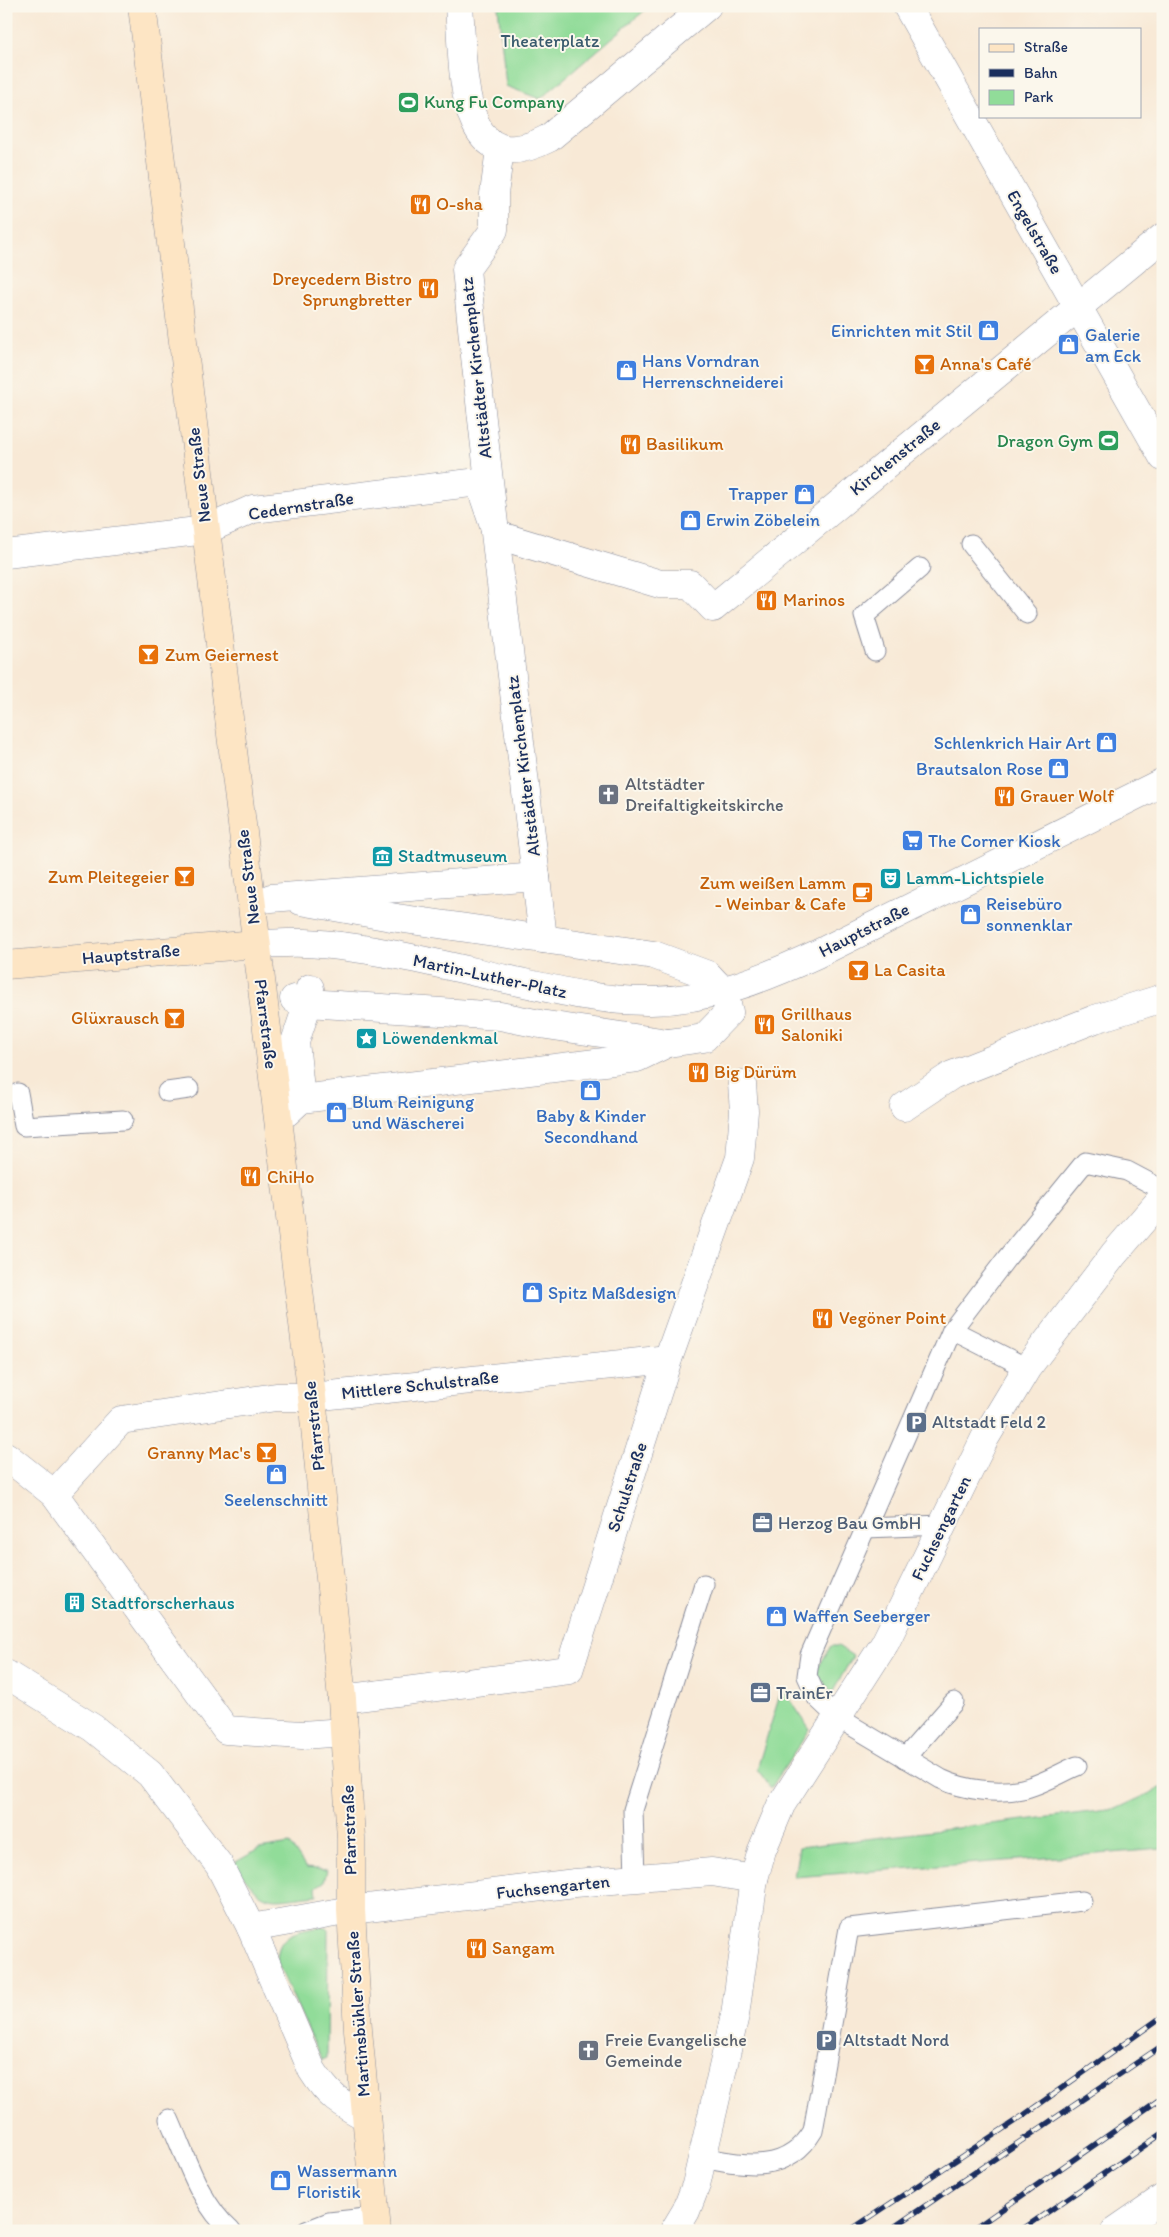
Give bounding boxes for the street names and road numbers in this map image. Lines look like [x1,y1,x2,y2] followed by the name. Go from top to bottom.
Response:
[1002,186,1068,278] street label: Engelstraße
[455,276,496,460] street label: Altstädter Kirchenplatz
[845,414,945,500] street label: Kirchenstraße
[182,426,216,524] street label: Neue Straße
[247,487,355,525] street label: Cedernstraße
[501,674,545,858] street label: Altstädter Kirchenplatz
[231,828,265,926] street label: Neue Straße
[815,898,913,962] street label: Hauptstraße
[81,939,181,969] street label: Hauptstraße
[411,949,570,1003] street label: Martin-Luther-Platz
[250,978,282,1070] street label: Pfarrstraße
[340,1366,500,1404] street label: Mittlere Schulstraße
[298,1380,330,1472] street label: Pfarrstraße
[602,1439,652,1535] street label: Schulstraße
[906,1472,976,1584] street label: Fuchsengarten
[336,1784,362,1876] street label: Pfarrstraße
[495,1870,611,1904] street label: Fuchsengarten
[341,1930,375,2098] street label: Martinsbühler Straße

